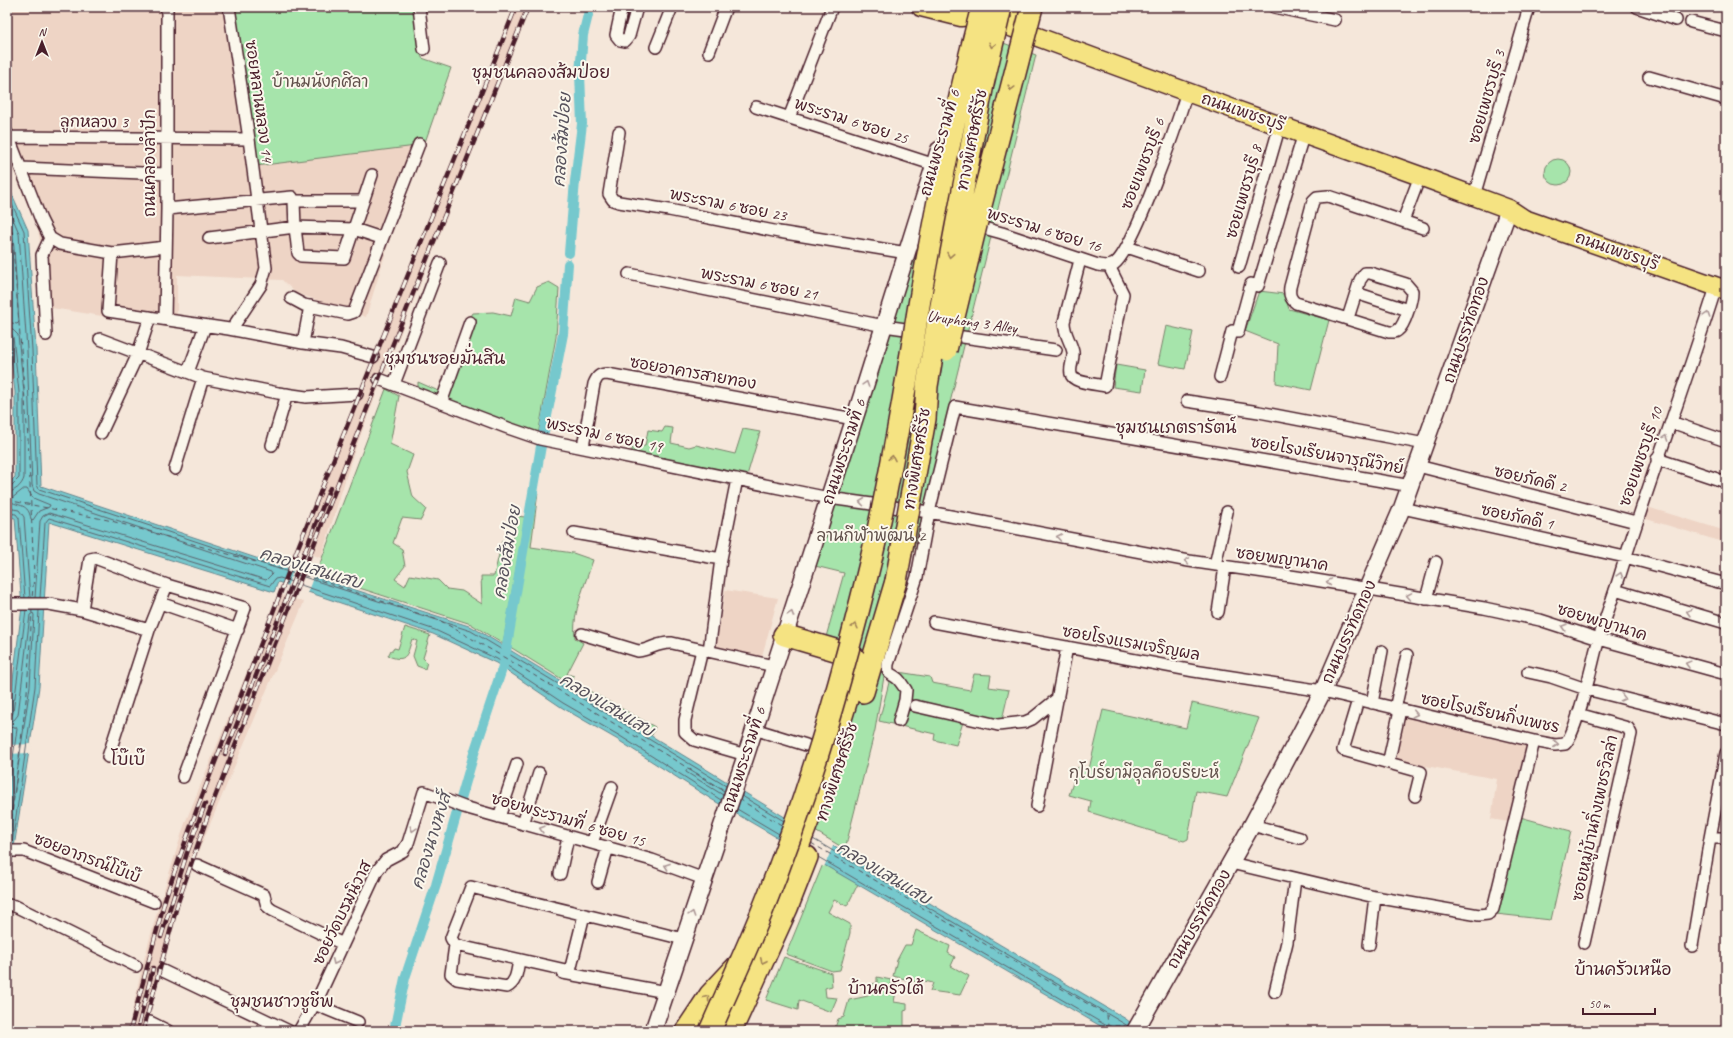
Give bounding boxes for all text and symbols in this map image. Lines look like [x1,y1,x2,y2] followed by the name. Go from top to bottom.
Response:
[22,22,62,62] north arrow
[39,25,48,39] text: N
[241,39,278,165] street label: ซอยหลานหลวง 14
[988,42,996,48] one-way arrow
[1463,46,1512,147] street label: ซอยเพชรบุรี 3
[472,61,610,85] district label: ชุมชนคลองส้มป่อย
[272,71,368,92] park label: บ้านมนังคศิลา
[910,85,965,198] street label: ถนนพระรามที่ 6
[1007,85,1015,91] one-way arrow
[951,87,992,192] street label: ทางพิเศษศรีรัช
[1198,87,1288,138] street label: ถนนเพชรบุรี
[547,90,576,188] water label: คลองส้มป่อย
[792,93,911,149] street label: พระราม 6 ซอย 25
[139,109,160,217] street label: ถนนคลองลำปัก
[60,111,130,135] street label: ลูกหลวง 3
[1115,114,1172,213] street label: ซอยเพชรบุรี 6
[1220,141,1269,242] street label: ซอยเพชรบุรี 8
[668,184,790,226] street label: พระราม 6 ซอย 23
[984,203,1104,257] street label: พระราม 6 ซอย 16
[1572,226,1662,277] street label: ถนนเพชรบุรี
[947,252,955,258] one-way arrow
[699,263,820,305] street label: พระราม 6 ซอย 21
[1437,274,1494,386] street label: ถนนบรรทัดทอง
[926,306,1020,338] street label: Uruphong 3 Alley
[1702,312,1711,319] one-way arrow
[385,343,505,371] district label: ชุมชนซอยมั่นสิน
[628,352,758,394] street label: ซอยอาคารสายทอง
[861,381,869,388] one-way arrow
[812,394,871,507] street label: ถนนพระรามที่ 6
[1614,403,1670,510] street label: ซอยเพชรบุรี 10
[898,406,935,511] street label: ทางพิเศษศรีรัช
[544,413,666,457] street label: พระราม 6 ซอย 19
[1115,416,1237,440] district label: ชุมชนเภตรารัตน์
[1248,430,1406,480] street label: ซอยโรงเรียนจารุณีวิทย์
[1660,435,1668,442] one-way arrow
[888,455,896,461] one-way arrow
[1492,460,1570,497] street label: ซอยภัคดี 2
[859,498,865,507] one-way arrow
[1479,499,1556,535] street label: ซอยภัคดี 1
[487,502,526,600] water label: คลองส้มป่อย
[816,524,927,546] park label: ลานกีฬาพัฒน์ 2
[1056,533,1063,541] one-way arrow
[257,543,366,594] water label: คลองแสนแสบ
[1234,543,1330,575] street label: ซอยพญานาค
[1184,557,1190,566] one-way arrow
[1615,571,1623,578] one-way arrow
[1316,577,1381,687] street label: ถนนบรรทัดทอง
[1326,578,1333,587] one-way arrow
[1406,593,1412,601] one-way arrow
[1554,599,1650,645] street label: ซอยพญานาค
[1685,608,1692,617] one-way arrow
[786,611,795,618] one-way arrow
[1060,619,1202,665] street label: ซอยโรงแรมเจริญผล
[850,623,858,629] one-way arrow
[1560,623,1567,632] one-way arrow
[1685,660,1692,668] one-way arrow
[556,669,659,742] water label: คลองแสนแสบ
[1419,683,1562,737] street label: ซอยโรงเรียนกิ่งเพชร
[1620,694,1627,702] one-way arrow
[712,702,771,815] street label: ถนนพระรามที่ 6
[1412,709,1418,717] one-way arrow
[811,720,862,824] street label: ทางพิเศษศรีรัช
[1562,732,1624,903] street label: ซอยหมู่บ้านกิ่งเพชรวิลล่า
[1553,739,1559,748] one-way arrow
[111,747,145,770] district label: โบ๊เบ๊
[1069,761,1219,785] park label: กุโบร์ยามีอุลค็อยรียะห์
[489,783,650,852] street label: ซอยพระรามที่ 6 ซอย 15
[405,786,457,892] water label: คลองนางหงส์
[409,825,418,832] one-way arrow
[539,825,546,834] one-way arrow
[31,827,144,888] street label: ซอยอาภรณ์โบ๊เบ๊
[833,837,936,910] water label: คลองแสนแสบ
[307,856,376,968] street label: ซอยวัดบรมนิวาส
[663,862,670,870] one-way arrow
[1162,865,1235,972] street label: ถนนบรรทัดทอง
[687,911,696,918] one-way arrow
[760,956,768,964] one-way arrow
[332,958,340,966] one-way arrow
[1575,958,1671,980] district label: บ้านครัวเหนือ
[848,977,924,999] district label: บ้านครัวใต้
[1583,990,1655,1016] scale bar
[230,991,334,1014] district label: ชุมชนชาวชูชีพ
[702,996,709,1003] one-way arrow
[1589,996,1611,1012] text: 50 m

